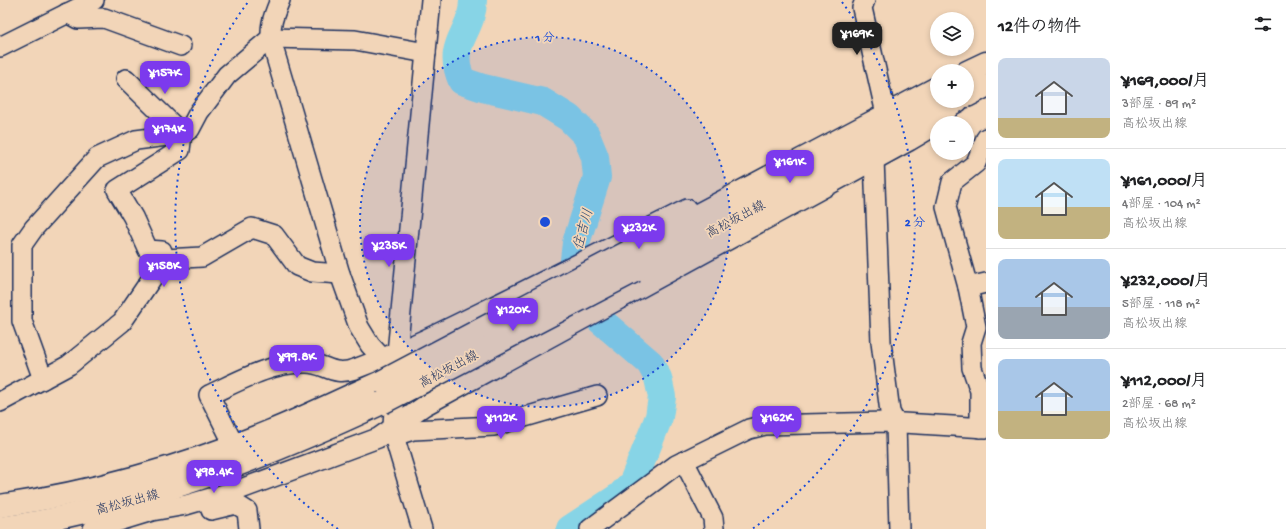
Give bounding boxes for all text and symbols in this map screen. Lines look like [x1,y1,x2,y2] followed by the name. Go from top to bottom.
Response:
[930,12,974,160] map controls
[930,12,974,56] button: layers
[1252,13,1274,35] icon: filters
[998,18,1081,38] text: 12件の物件
[829,22,885,56] pin: ¥169K
[841,27,873,42] text: ¥169K
[534,31,555,46] text: 1 分
[137,61,193,95] pin: ¥157K
[930,64,974,108] button: +
[149,66,181,81] text: ¥157K
[1122,72,1209,92] text: ¥169,000/月
[1030,74,1078,122] icon: home
[1122,97,1196,112] text: 3部屋 · 89 m²
[930,116,974,160] button: −
[141,117,197,151] pin: ¥174K
[1122,117,1187,132] text: 高松坂出線
[153,122,185,137] text: ¥174K
[762,150,818,184] pin: ¥161K
[775,155,805,170] text: ¥161K
[1122,172,1208,192] text: ¥161,000/月
[1030,175,1078,223] icon: home
[1122,197,1201,212] text: 4部屋 · 104 m²
[704,198,769,242] street label: 高松坂出線
[570,207,598,252] water label: 住吉川
[538,215,552,229] centre of rings
[611,216,667,250] pin: ¥232K
[905,216,925,231] text: 2 分
[1122,217,1187,232] text: 高松坂出線
[623,221,655,236] text: ¥232K
[361,234,417,268] pin: ¥235K
[372,239,406,254] text: ¥235K
[136,254,192,288] pin: ¥158K
[148,259,180,274] text: ¥158K
[1122,272,1211,292] text: ¥232,000/月
[1030,275,1078,323] icon: home
[1122,297,1200,312] text: 5部屋 · 118 m²
[485,298,541,332] pin: ¥120K
[497,303,529,318] text: ¥120K
[1122,317,1187,332] text: 高松坂出線
[264,345,330,379] pin: ¥99.8K
[417,348,482,392] street label: 高松坂出線
[278,350,316,365] text: ¥99.8K
[1122,372,1207,392] text: ¥112,000/月
[1030,375,1078,423] icon: home
[1122,397,1196,412] text: 2部屋 · 68 m²
[473,406,529,440] pin: ¥112K
[749,406,805,440] pin: ¥162K
[486,411,516,426] text: ¥112K
[761,411,793,426] text: ¥162K
[1122,417,1187,432] text: 高松坂出線
[181,460,247,494] pin: ¥98.4K
[195,465,233,480] text: ¥98.4K
[94,488,162,519] street label: 高松坂出線

